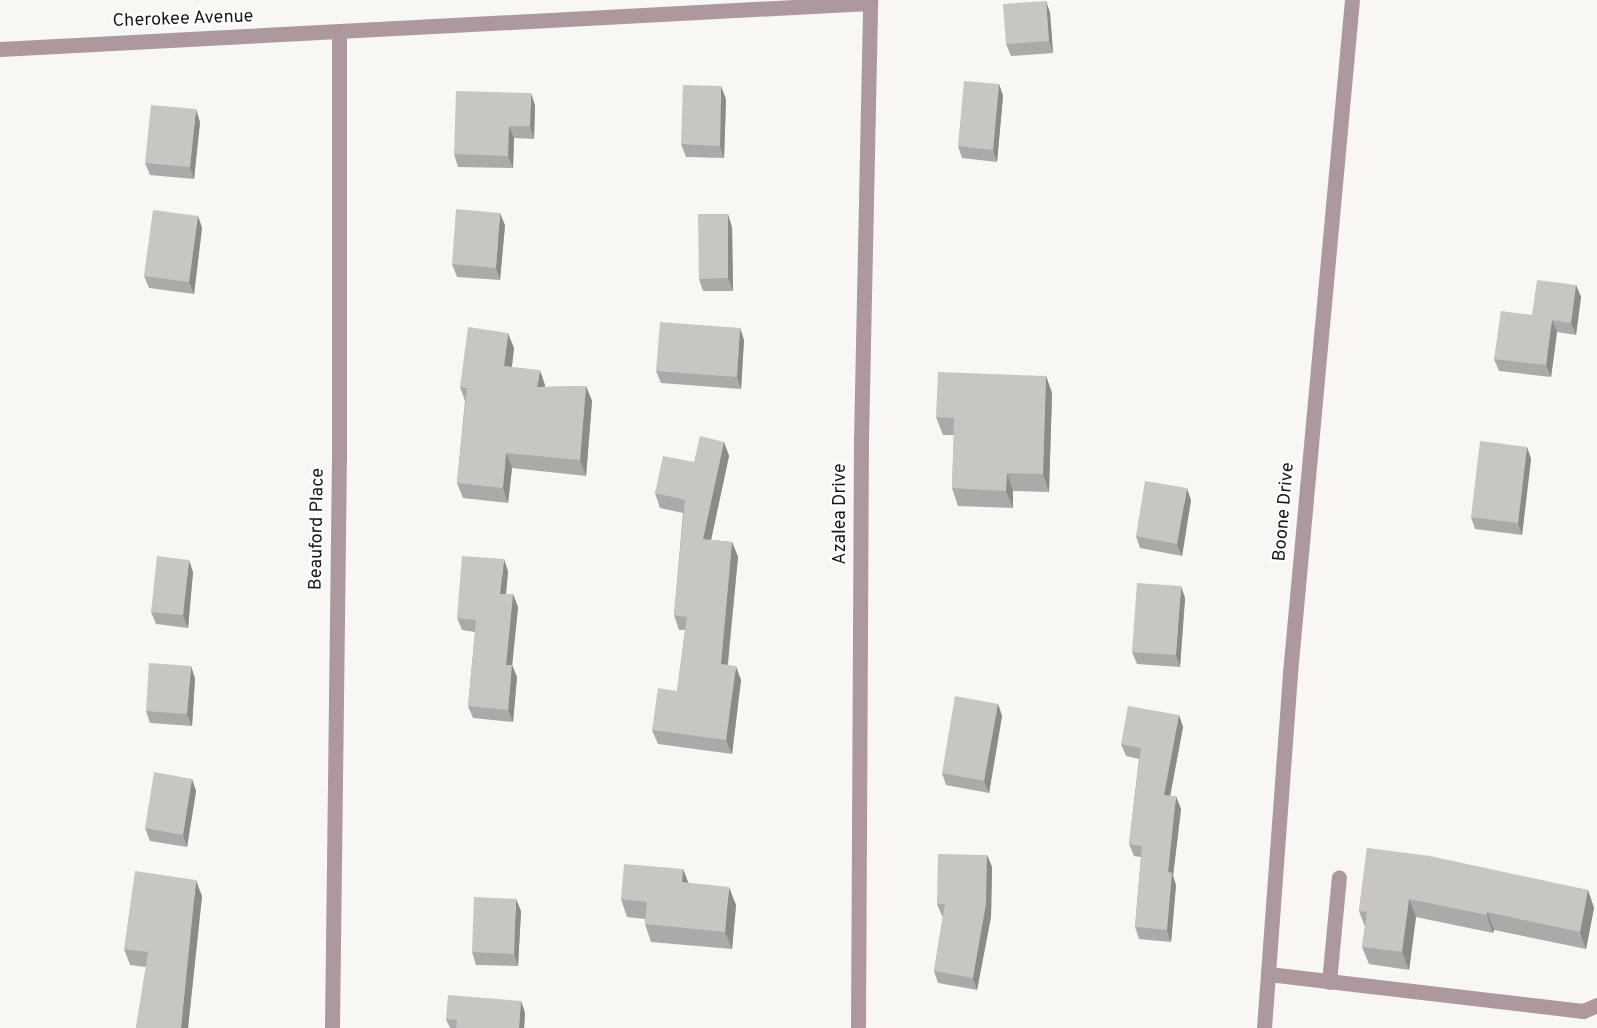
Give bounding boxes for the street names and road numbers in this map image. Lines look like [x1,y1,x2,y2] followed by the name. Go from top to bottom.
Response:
[112,7,254,33] street label: Cherokee Avenue
[1270,462,1300,562] street label: Boone Drive
[830,463,852,565] street label: Azalea Drive
[306,468,330,590] street label: Beauford Place

